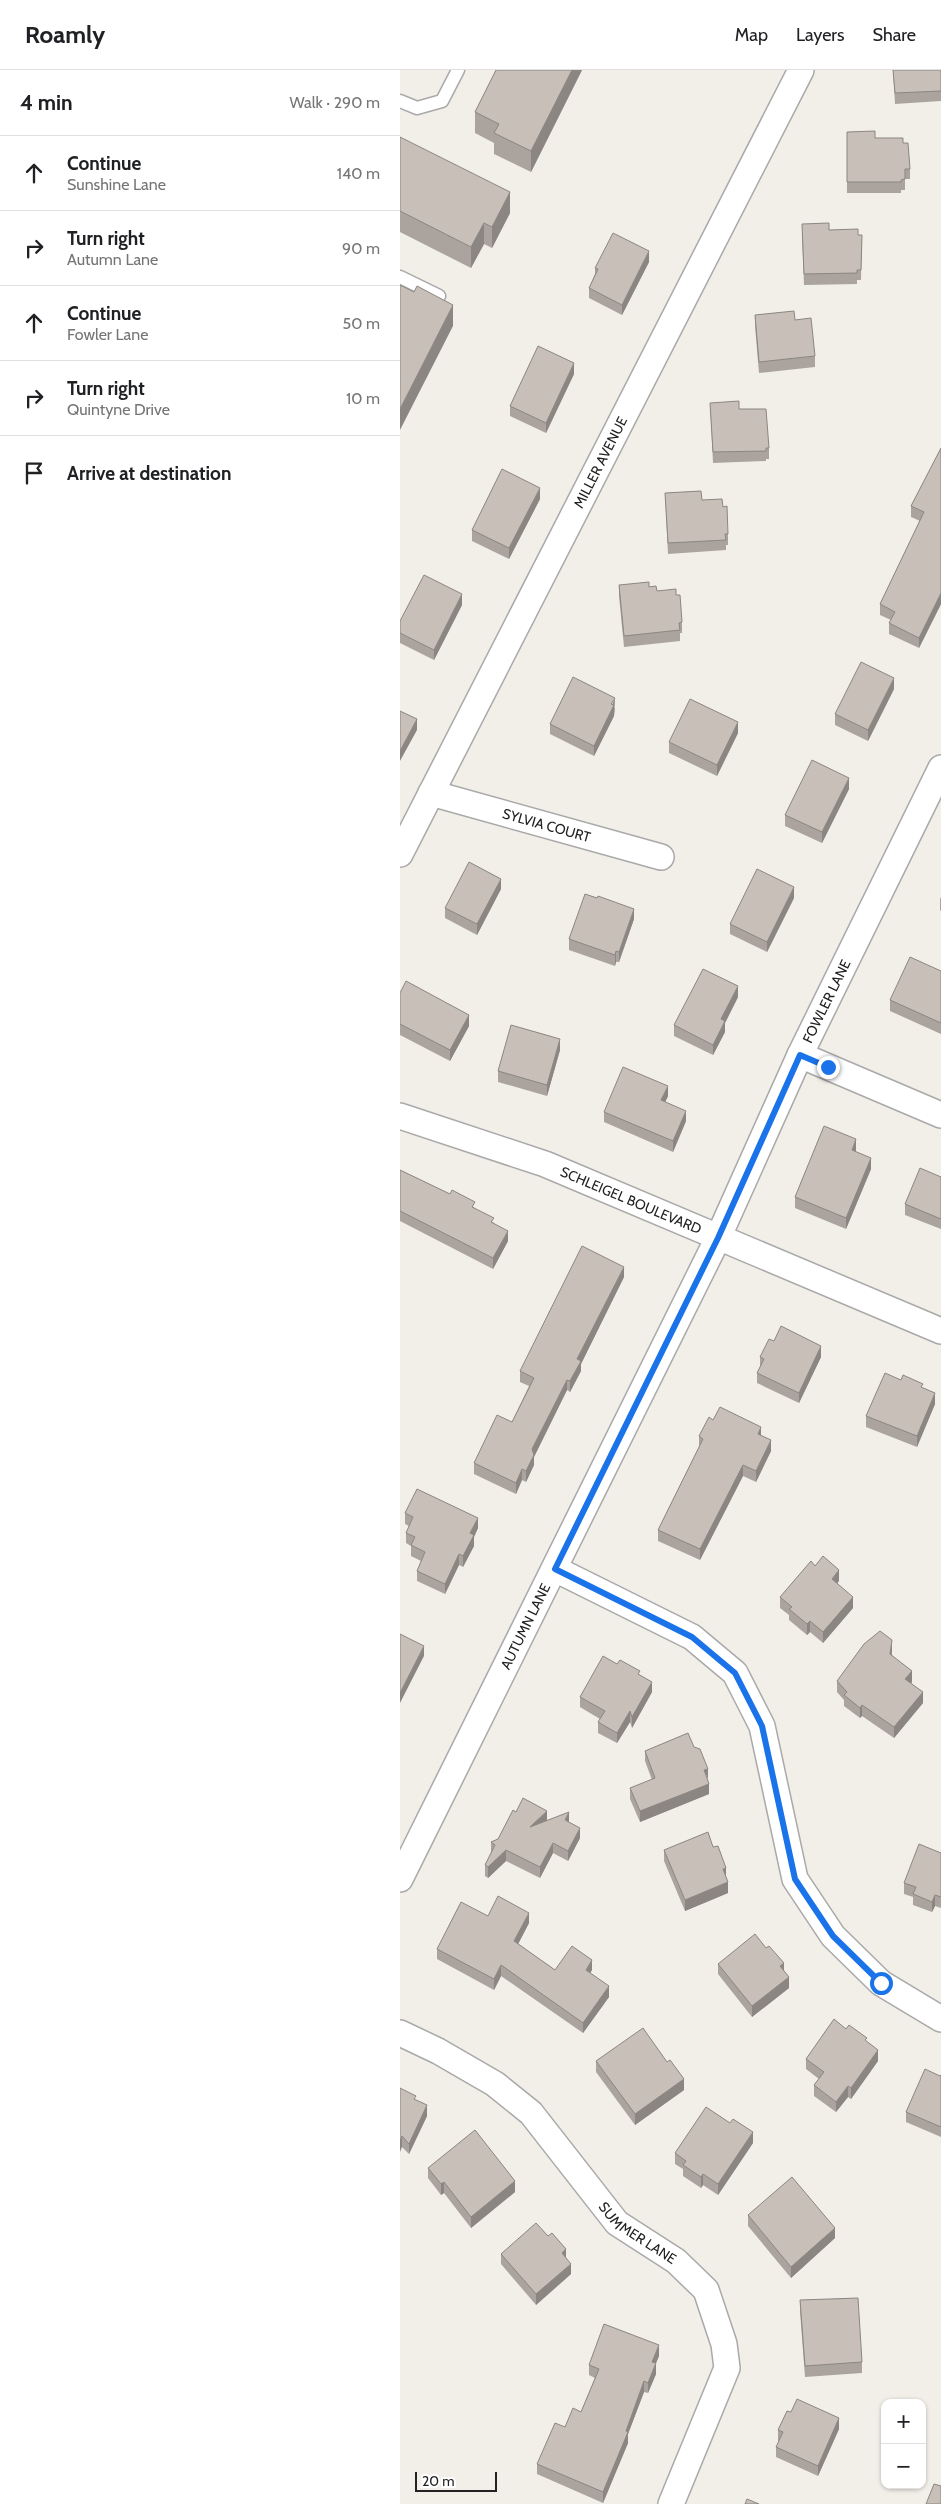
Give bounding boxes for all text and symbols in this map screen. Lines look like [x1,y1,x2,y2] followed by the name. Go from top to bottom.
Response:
[25,20,105,49] text: Roamly
[735,24,768,46] text: Map
[796,24,845,46] text: Layers
[873,24,916,46] text: Share
[20,90,73,115] text: 4 min
[290,93,380,112] text: Walk · 290 m
[67,152,141,175] text: Continue
[20,159,48,187] icon: ahead
[337,164,380,183] text: 140 m
[67,175,166,194] text: Sunshine Lane
[67,227,145,250] text: Turn right
[20,234,48,262] icon: right
[342,239,380,258] text: 90 m
[67,250,158,269] text: Autumn Lane
[67,302,141,325] text: Continue
[20,309,48,337] icon: ahead
[343,314,380,333] text: 50 m
[67,325,148,344] text: Fowler Lane
[67,377,145,400] text: Turn right
[20,384,48,412] icon: right
[346,389,380,408] text: 10 m
[67,400,170,419] text: Quintyne Drive
[570,413,631,511] street label: MILLER AVENUE
[20,459,48,487] icon: arrive
[67,462,231,485] text: Arrive at destination
[500,804,593,846] street label: SYLVIA COURT
[798,956,855,1046] street label: FOWLER LANE
[817,1056,840,1079] route end
[558,1162,704,1238] street label: SCHLEIGEL BOULEVARD
[496,1580,554,1672] street label: AUTUMN LANE
[870,1972,893,1995] route start
[595,2198,680,2268] street label: SUMMER LANE
[881,2399,926,2489] map controls
[881,2399,926,2444] button: +
[881,2444,926,2489] button: −
[415,2469,498,2492] scale bar
[422,2472,455,2490] text: 20 m

